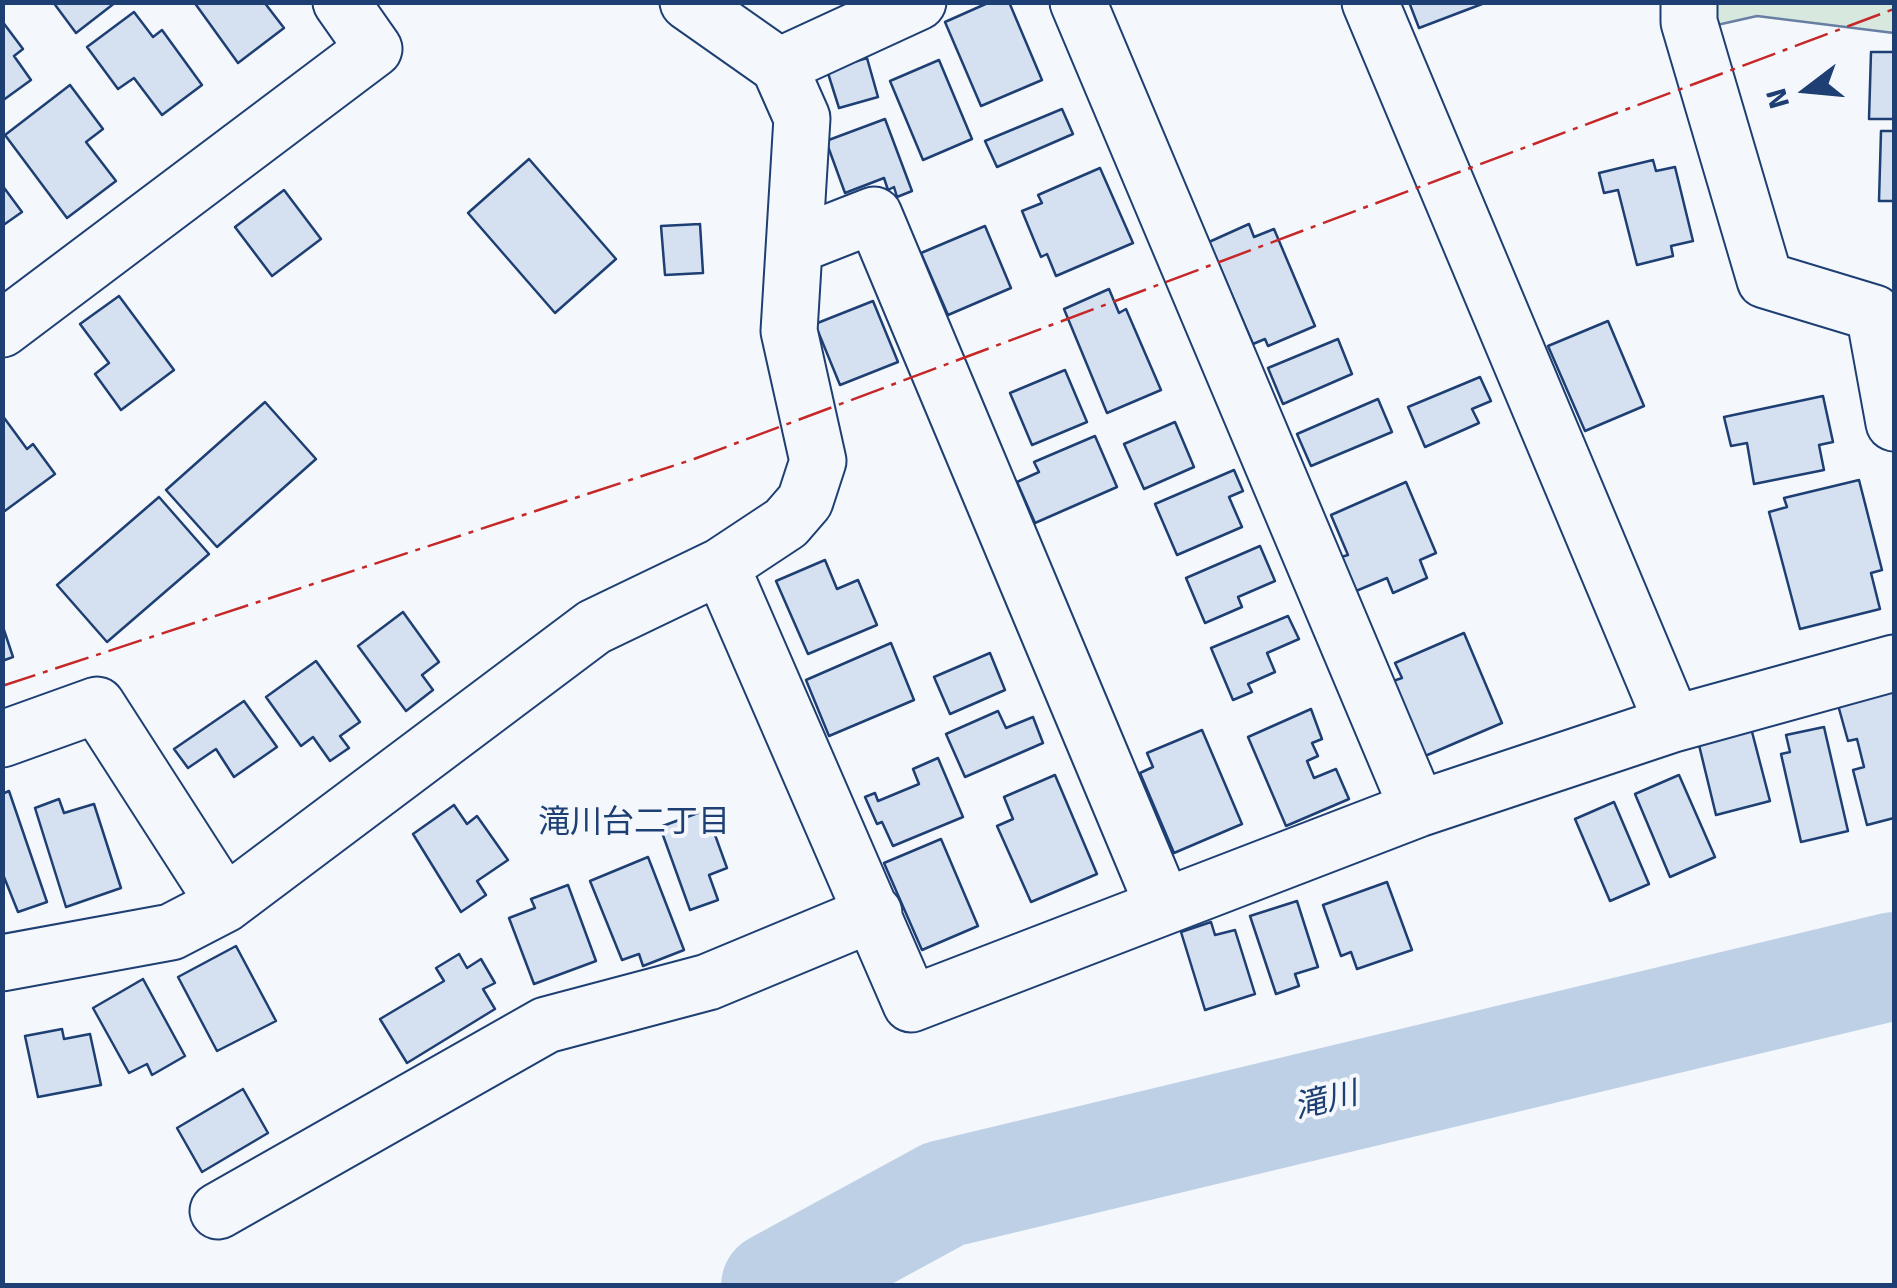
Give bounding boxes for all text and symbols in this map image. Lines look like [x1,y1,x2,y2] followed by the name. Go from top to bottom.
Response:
[1757,40,1857,140] north arrow
[1759,84,1797,112] text: N
[538,805,730,843] district label: 滝川台二丁目
[1290,1076,1362,1128] water label: 滝川

